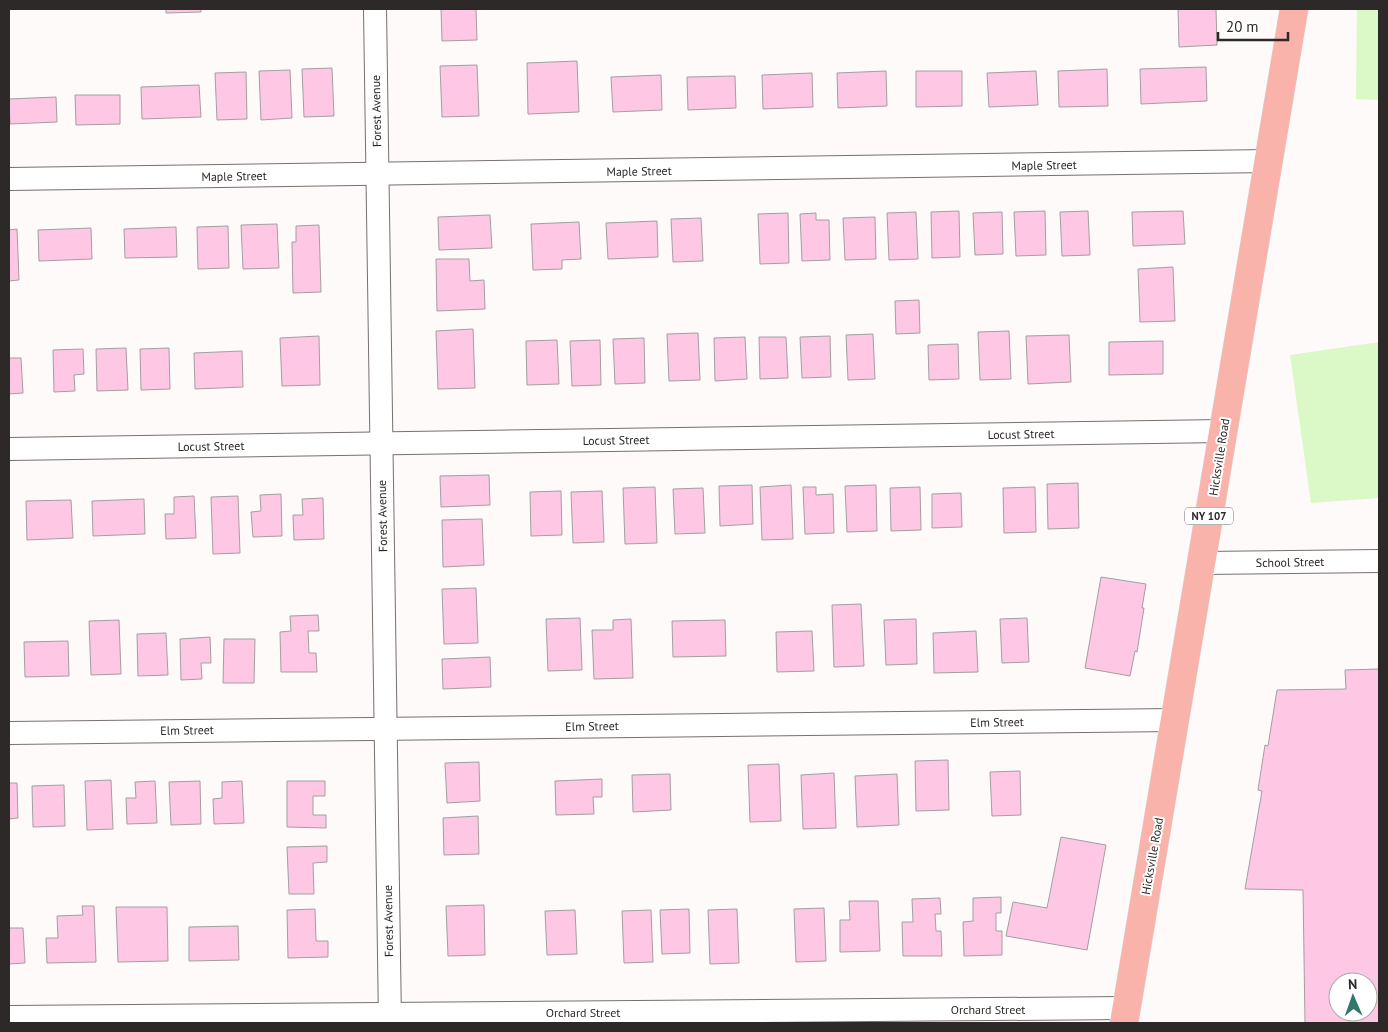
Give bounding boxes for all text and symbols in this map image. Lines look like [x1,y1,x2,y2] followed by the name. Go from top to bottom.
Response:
[1218,10,1288,42] scale bar
[1226,17,1259,36] text: 20 m
[368,75,384,147] street label: Forest Avenue
[1011,157,1077,173] street label: Maple Street
[606,163,672,179] street label: Maple Street
[201,168,267,184] street label: Maple Street
[1205,417,1233,497] street label: Hicksville Road
[987,426,1055,442] street label: Locust Street
[582,432,650,448] street label: Locust Street
[177,438,245,454] street label: Locust Street
[374,480,390,552] street label: Forest Avenue
[1185,508,1233,524] road number: NY 107
[1256,554,1324,570] street label: School Street
[970,714,1024,730] street label: Elm Street
[565,718,619,734] street label: Elm Street
[160,722,214,738] street label: Elm Street
[1138,816,1166,896] street label: Hicksville Road
[380,885,396,957] street label: Forest Avenue
[1328,972,1378,1022] north arrow
[1348,975,1357,993] text: N
[951,1002,1025,1017] street label: Orchard Street
[546,1005,620,1020] street label: Orchard Street

